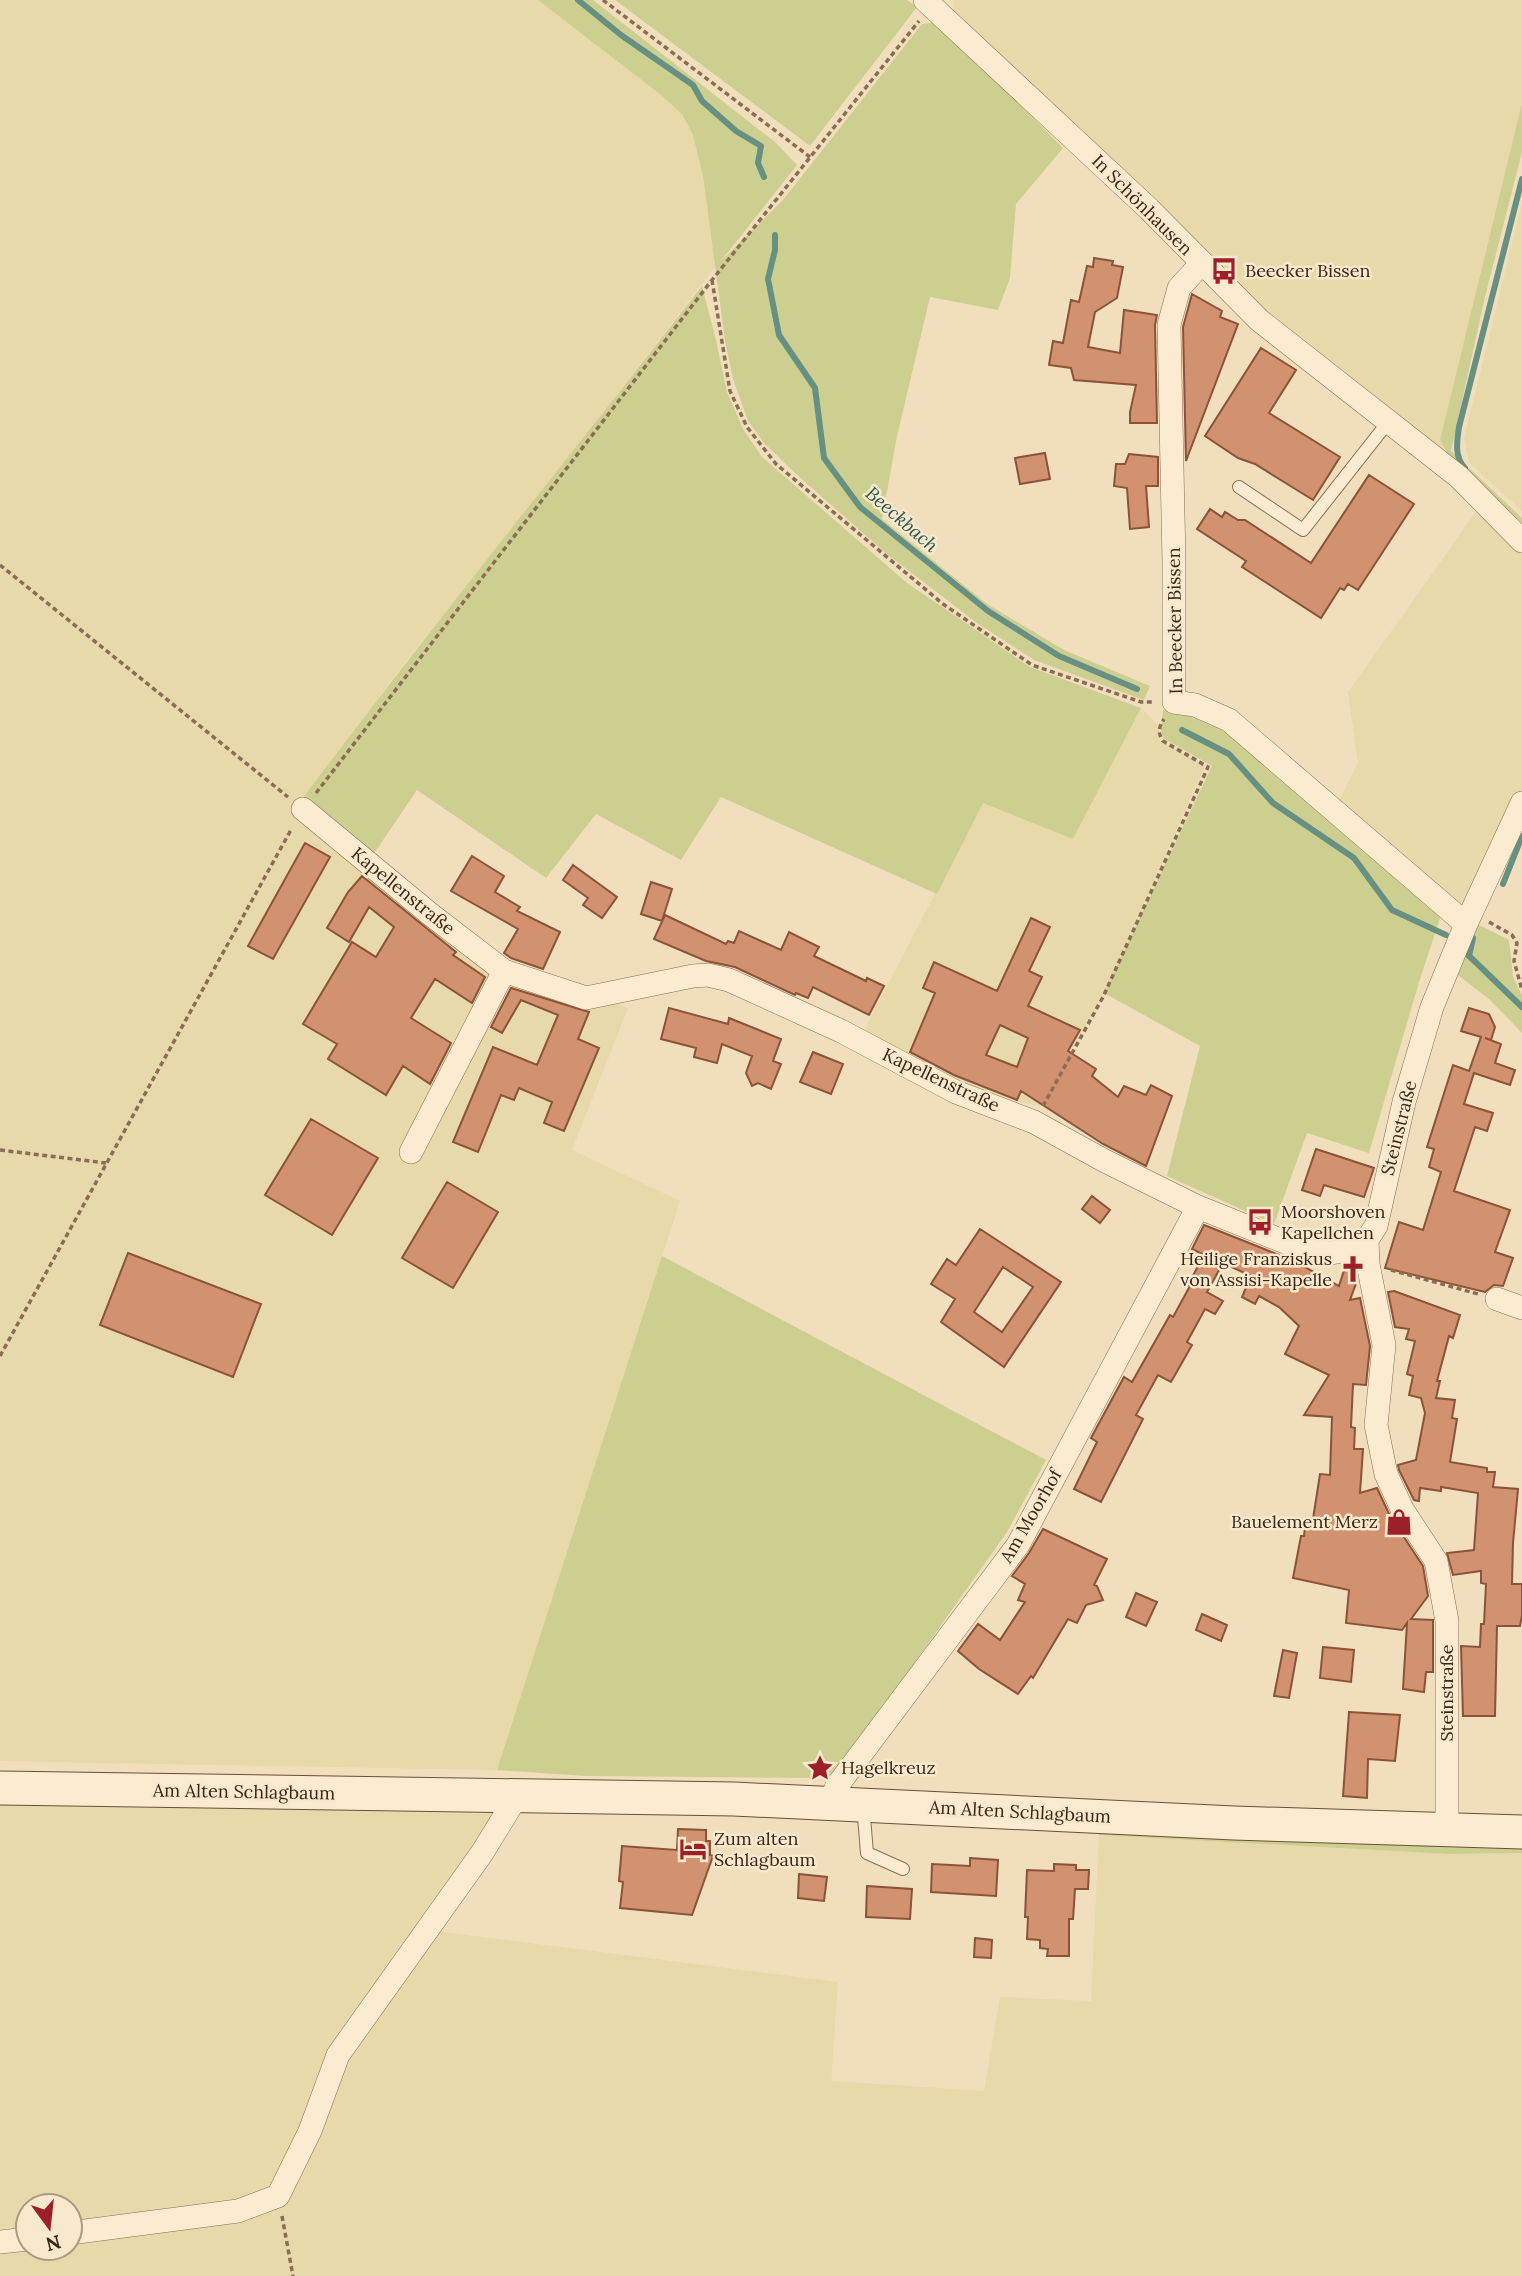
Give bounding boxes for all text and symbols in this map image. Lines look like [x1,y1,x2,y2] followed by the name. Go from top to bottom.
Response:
[1087,149,1198,260] street label: In Schönhausen
[1209,256,1239,286] bus stop icon: Beecker Bissen
[1245,259,1370,282] place label: Beecker Bissen
[861,481,943,557] water label: Beeckbach
[1162,547,1187,695] street label: In Beecker Bissen
[347,842,460,940] street label: Kapellenstraße
[879,1042,1004,1117] street label: Kapellenstraße
[1376,1078,1421,1178] street label: Steinstraße
[1281,1200,1386,1244] place label: Moorshoven Kapellchen
[1245,1207,1275,1237] bus stop icon: Moorshoven Kapellchen
[1180,1247,1332,1291] place label: Heilige Franziskus von Assisi-Kapelle
[1338,1254,1368,1284] church icon: Heilige Franziskus von Assisi-Kapelle
[994,1463,1068,1568] street label: Am Moorhof
[1384,1507,1414,1537] shop icon: Bauelement Merz
[1231,1510,1378,1533] place label: Bauelement Merz
[1435,1644,1458,1742] street label: Steinstraße
[805,1753,835,1783] place icon: Hagelkreuz
[841,1756,936,1779] place label: Hagelkreuz
[152,1778,335,1805] street label: Am Alten Schlagbaum
[927,1795,1112,1828] street label: Am Alten Schlagbaum
[714,1827,816,1871] place label: Zum alten Schlagbaum
[678,1834,708,1864] hotel icon: Zum alten Schlagbaum
[14,2192,84,2262] north arrow
[43,2230,64,2257] text: N

